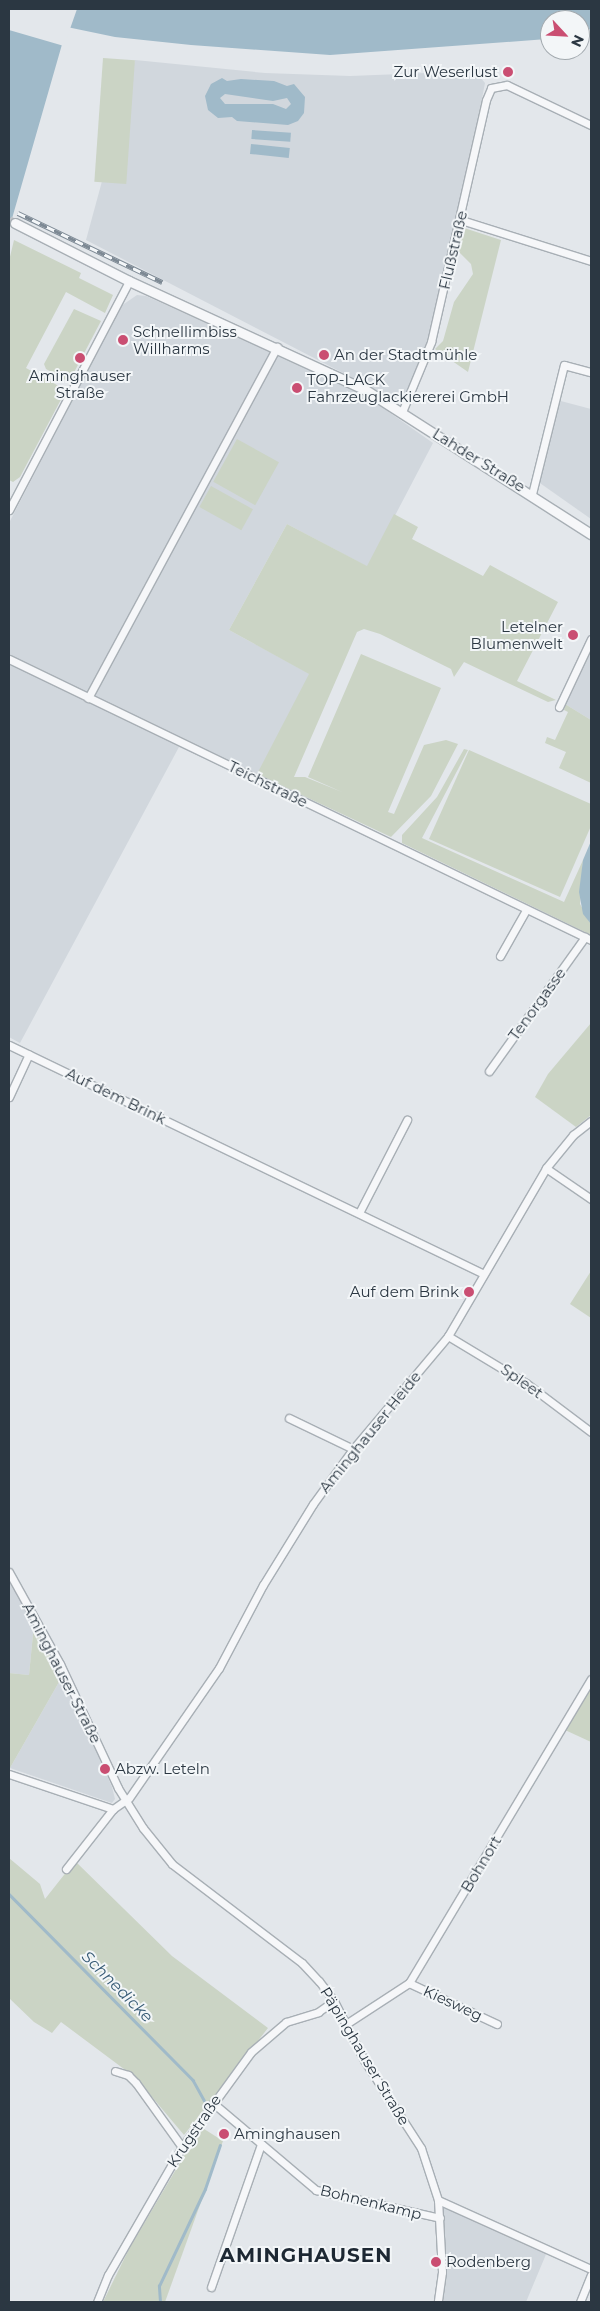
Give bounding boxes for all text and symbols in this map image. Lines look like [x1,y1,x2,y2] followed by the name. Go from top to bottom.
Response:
[540,10,590,60] north arrow
[567,32,588,50] text: N
[394,63,498,81] place label: Zur Weserlust
[502,66,514,78] marker: Zur Weserlust
[435,209,471,291] street label: Flußstraße
[133,322,237,357] place label: Schnellimbiss Willharms
[117,334,129,346] marker: Schnellimbiss Willharms
[334,346,477,364] place label: An der Stadtmühle
[318,349,330,361] marker: An der Stadtmühle
[74,352,86,364] marker: Aminghauser Straße
[29,366,131,401] place label: Aminghauser Straße
[307,370,509,405] place label: TOP-LACK Fahrzeuglackiererei GmbH
[291,382,303,394] marker: TOP-LACK Fahrzeuglackiererei GmbH
[429,424,529,496] street label: Lahder Straße
[471,617,563,652] place label: Letelner Blumenwelt
[567,629,579,641] marker: Letelner Blumenwelt
[225,757,311,811] street label: Teichstraße
[505,964,569,1044] street label: Tenorgasse
[63,1064,169,1128] street label: Auf dem Brink
[350,1283,459,1301] place label: Auf dem Brink
[463,1286,475,1298] marker: Auf dem Brink
[497,1360,547,1402] street label: Spleet
[315,1368,425,1496] street label: Aminghauser Heide
[19,1600,105,1746] street label: Aminghauser Straße
[115,1760,210,1778] place label: Abzw. Leteln
[99,1763,111,1775] marker: Abzw. Leteln
[457,1832,505,1896] street label: Bohnort
[77,1947,157,2027] water label: Schnedicke
[421,1981,485,2025] street label: Kiesweg
[317,1984,413,2128] street label: Päpinghauser Straße
[163,2091,225,2171] street label: Krugstraße
[234,2125,341,2143] place label: Aminghausen
[218,2128,230,2140] marker: Aminghausen
[318,2181,424,2223] street label: Bohnenkamp
[218,2243,394,2267] district label: AMINGHAUSEN
[446,2253,531,2271] place label: Rodenberg
[430,2256,442,2268] marker: Rodenberg

